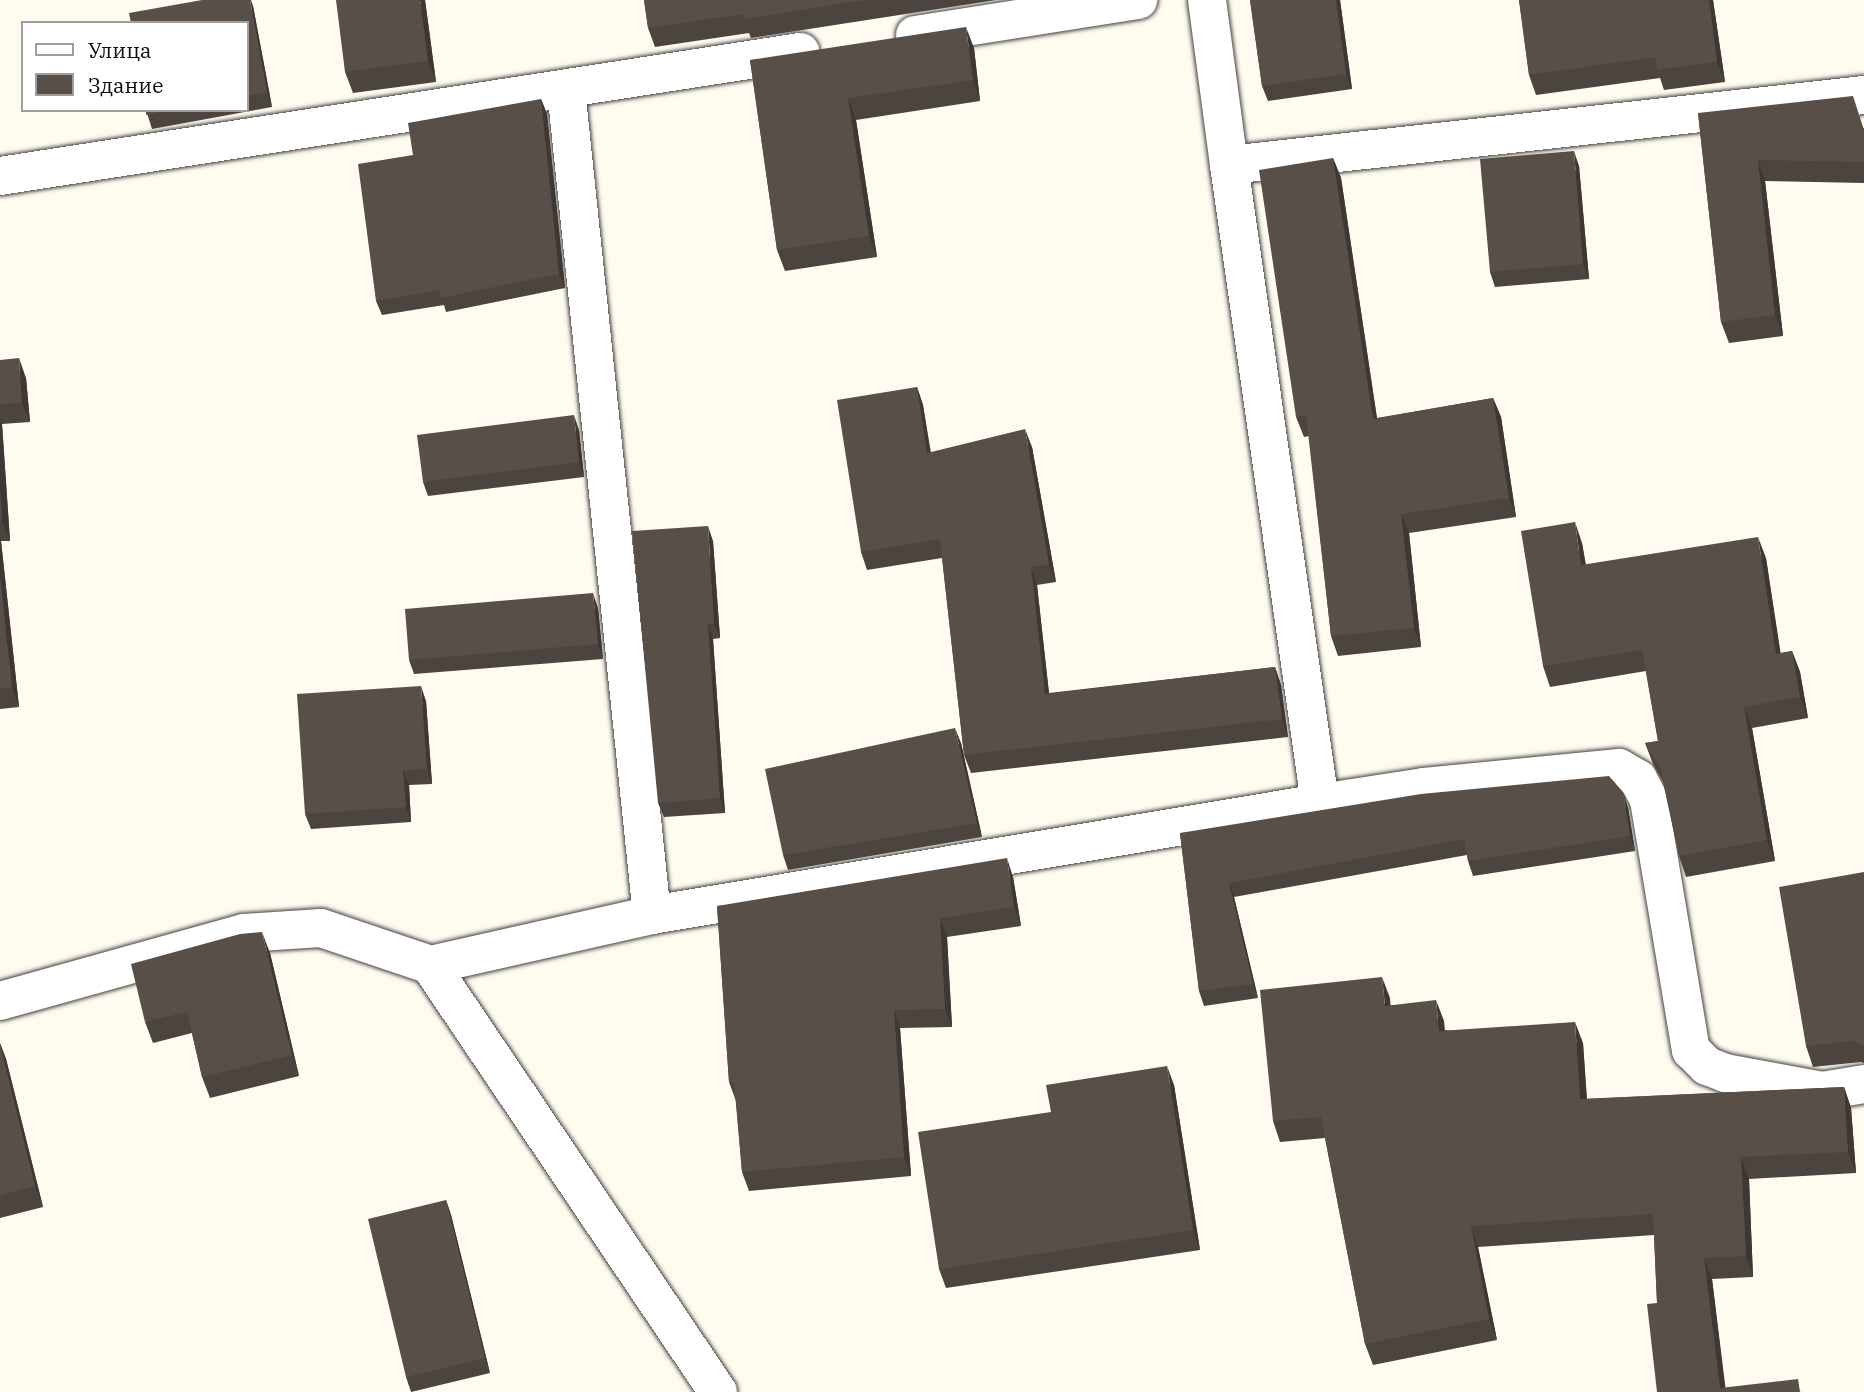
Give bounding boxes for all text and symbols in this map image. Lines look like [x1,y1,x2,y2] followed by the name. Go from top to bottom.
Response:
[21,21,248,112] legend
[88,36,152,64] text: Улица
[88,71,163,99] text: Здание

